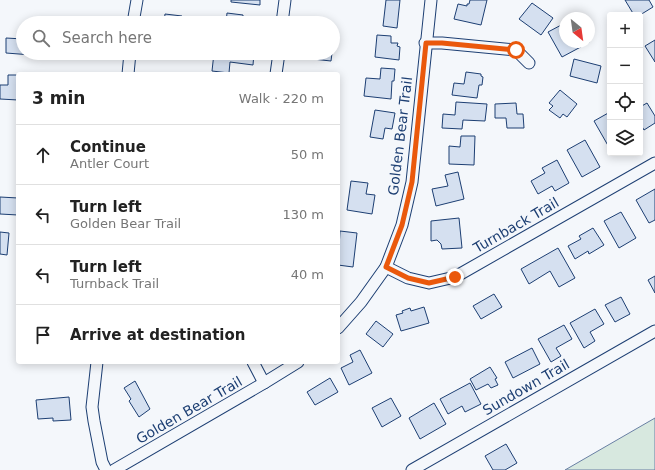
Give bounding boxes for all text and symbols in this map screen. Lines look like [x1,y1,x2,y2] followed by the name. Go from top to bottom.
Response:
[559,12,595,48] north arrow
[607,12,643,156] map controls
[607,12,643,48] button: +
[16,16,340,60] search box
[30,27,52,49] icon: search
[62,29,152,47] text: Search here
[507,41,525,59] route start
[607,48,643,84] button: −
[385,76,415,196] street label: Golden Bear Trail
[607,84,643,120] button: locate
[32,88,85,108] text: 3 min
[239,91,324,106] text: Walk · 220 m
[607,120,643,156] button: layers
[70,138,146,156] text: Continue
[32,144,54,166] icon: ahead
[291,147,324,162] text: 50 m
[70,156,149,171] text: Antler Court
[470,194,562,256] street label: Turnback Trail
[70,198,142,216] text: Turn left
[32,204,54,226] icon: left
[282,207,324,222] text: 130 m
[70,216,181,231] text: Golden Bear Trail
[70,258,142,276] text: Turn left
[32,264,54,286] icon: left
[291,267,324,282] text: 40 m
[446,268,464,286] route end
[70,276,159,291] text: Turnback Trail
[32,324,54,346] icon: arrive
[70,326,245,344] text: Arrive at destination
[480,356,572,418] street label: Sundown Trail
[133,373,245,447] street label: Golden Bear Trail

